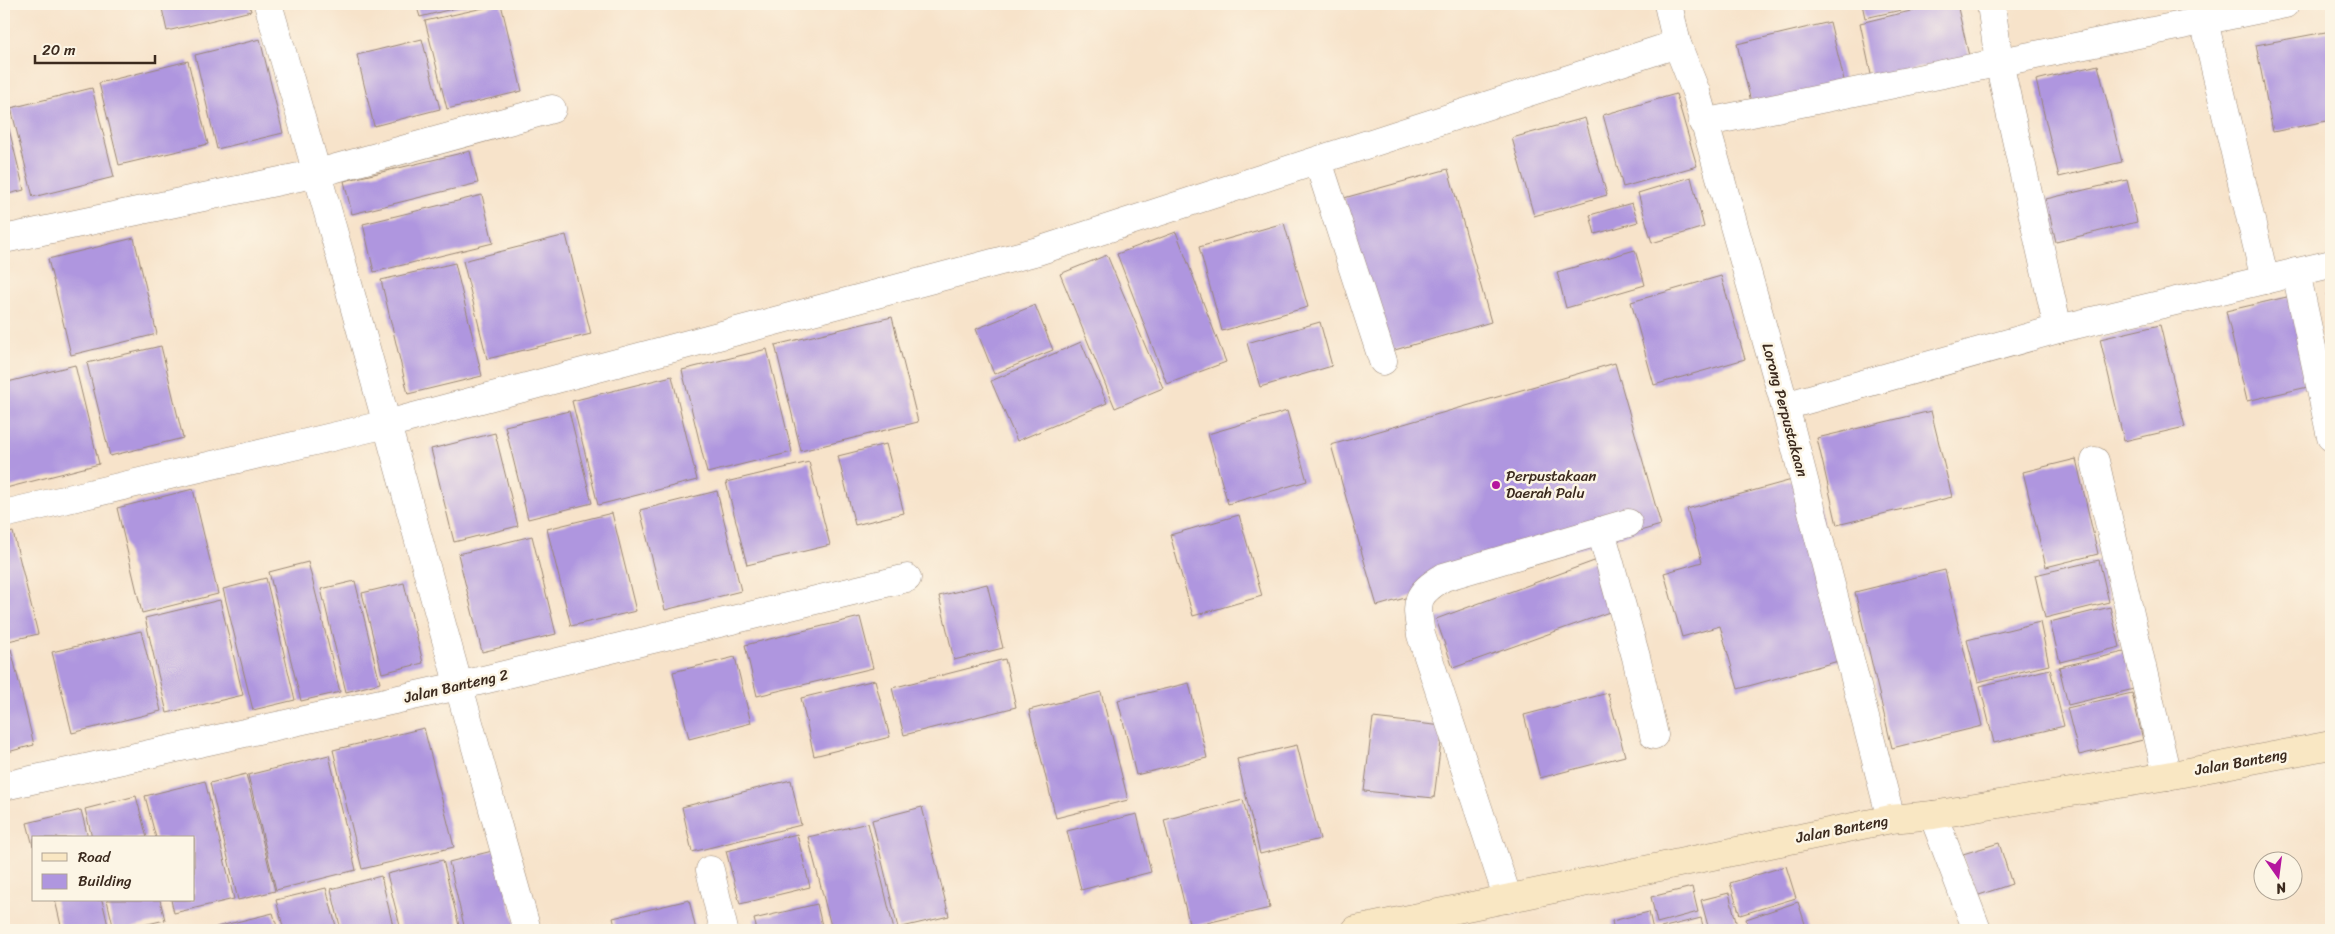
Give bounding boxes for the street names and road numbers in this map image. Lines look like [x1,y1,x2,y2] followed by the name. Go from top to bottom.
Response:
[1755,340,1815,480] street label: Lorong Perpustakaan
[400,661,511,711] street label: Jalan Banteng 2
[2192,741,2289,783] street label: Jalan Banteng
[1793,807,1890,851] street label: Jalan Banteng

